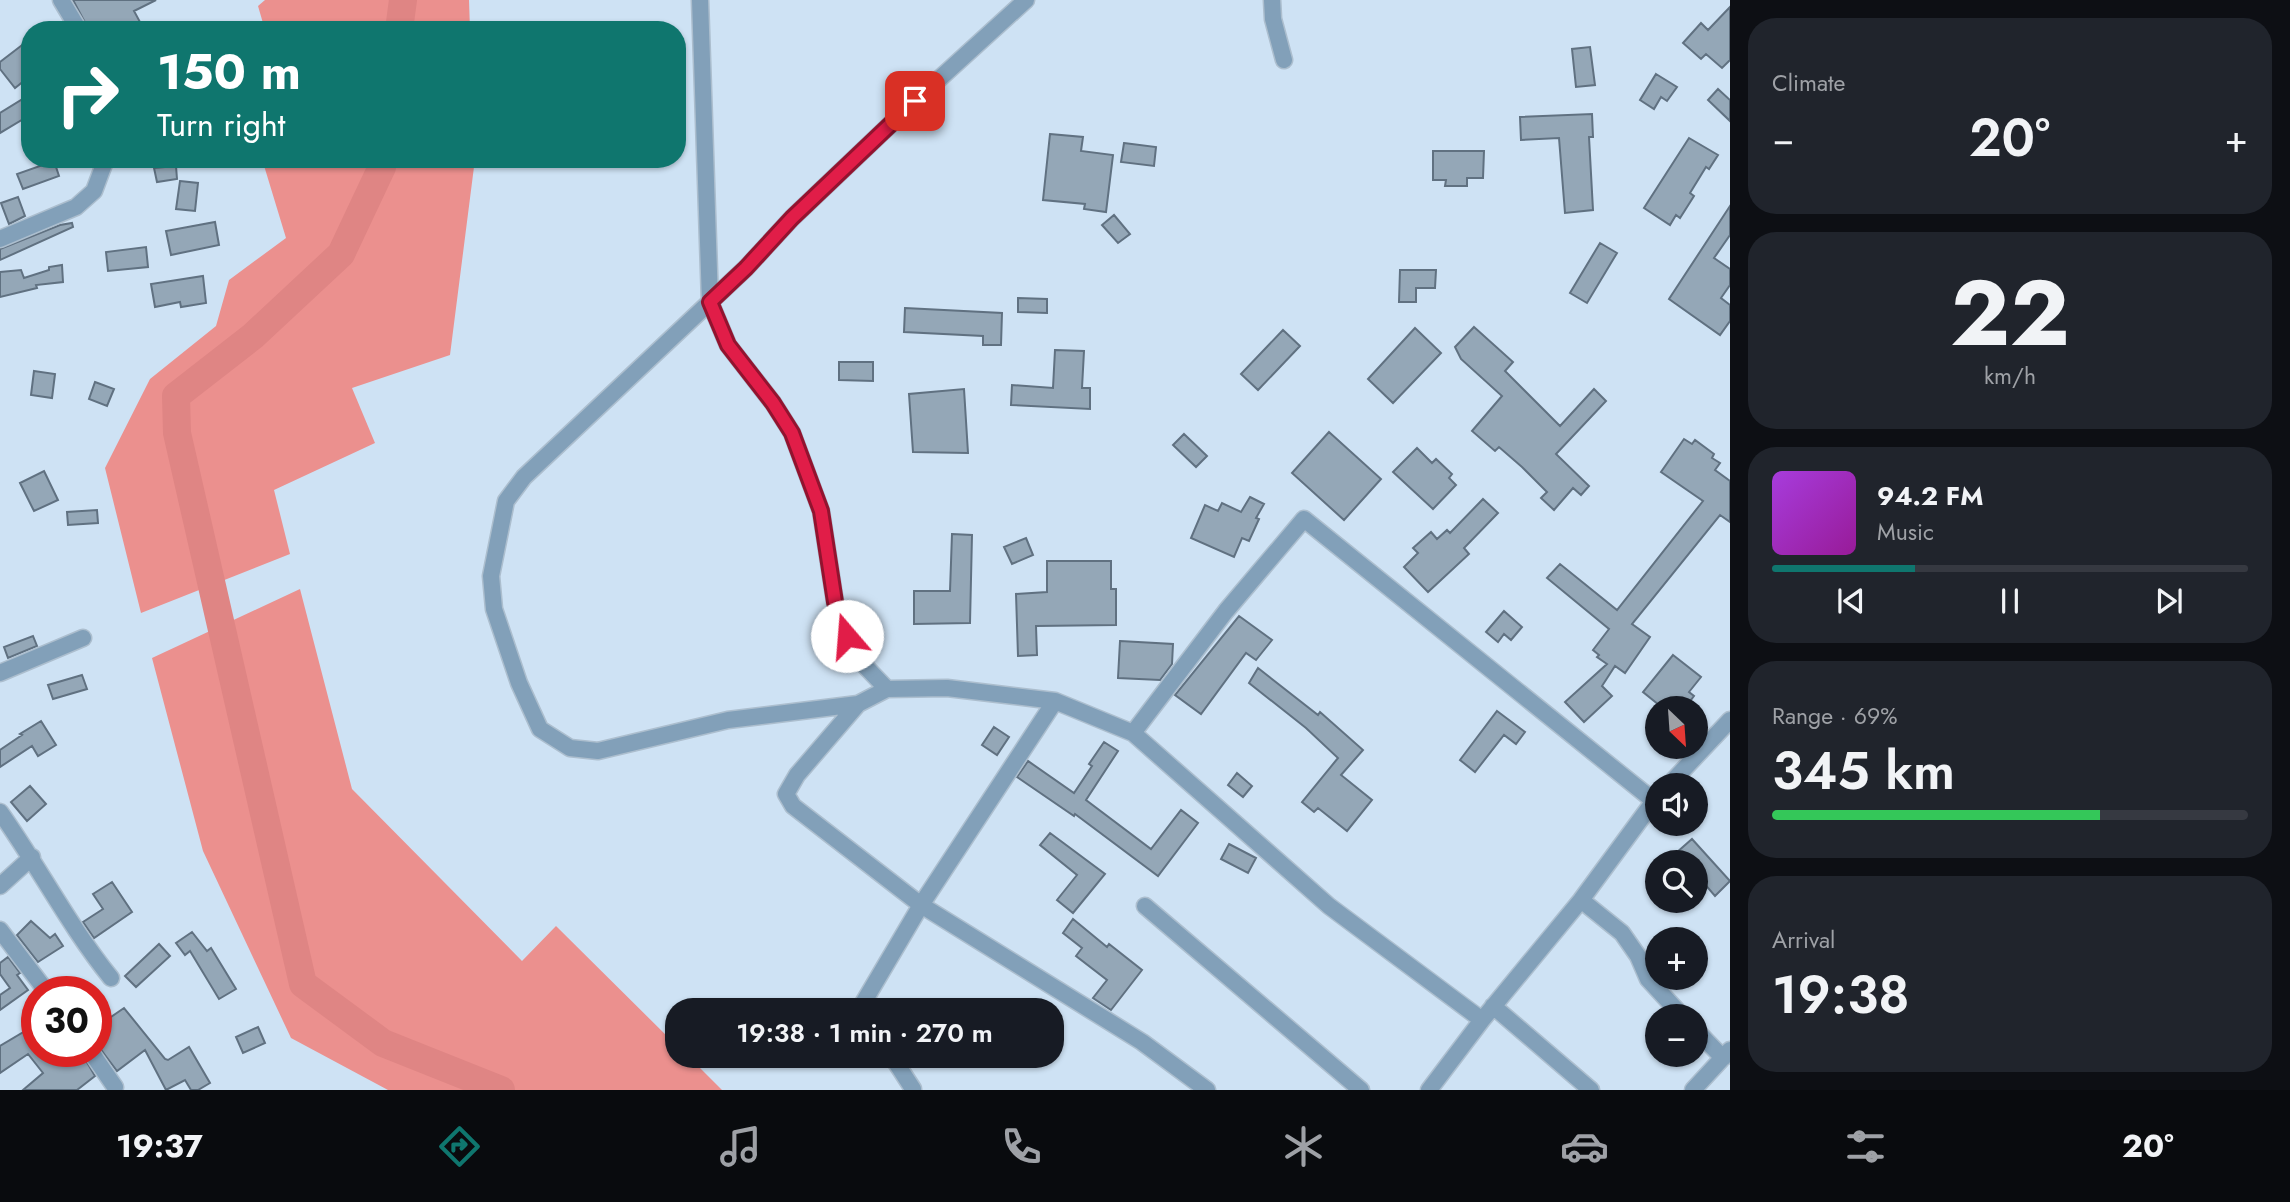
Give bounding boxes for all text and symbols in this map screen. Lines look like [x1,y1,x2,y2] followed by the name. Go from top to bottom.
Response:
[157,37,301,107] text: 150 m
[42,49,133,140] icon: right
[1772,66,1845,100] text: Climate
[885,71,945,131] pin
[896,82,934,120] icon: arrive
[1969,100,2050,176] text: 20°
[157,102,286,148] text: Turn right
[1772,111,1794,166] text: −
[2225,111,2248,166] text: +
[1950,248,2070,379] text: 22
[1984,359,2036,393] text: km/h
[1877,477,1983,515] text: 94.2 FM
[1877,515,1934,549] text: Music
[1832,582,1870,620] icon: previous
[1991,582,2029,620] icon: pause
[2150,582,2188,620] icon: next
[810,599,884,673] position arrow
[1645,696,1708,760] north arrow
[1645,696,1708,1067] map controls
[1772,699,1897,733] text: Range · 69%
[1772,733,1955,809] text: 345 km
[1645,773,1708,836] button: sound
[1645,850,1708,913] button: search
[1772,923,1835,957] text: Arrival
[1645,927,1708,990] button: +
[1772,957,1910,1033] text: 19:38
[21,976,112,1067] speed limit sign: 30
[1645,1004,1708,1067] button: −
[736,1014,993,1052] text: 19:38 · 1 min · 270 m
[435,1122,484,1171] icon: directions
[716,1122,765,1171] icon: music
[997,1122,1046,1171] icon: phone
[1279,1122,1328,1171] icon: climate
[1560,1122,1609,1171] icon: car
[1841,1122,1890,1171] icon: filters
[116,1123,203,1169] text: 19:37
[2122,1123,2174,1169] text: 20°

